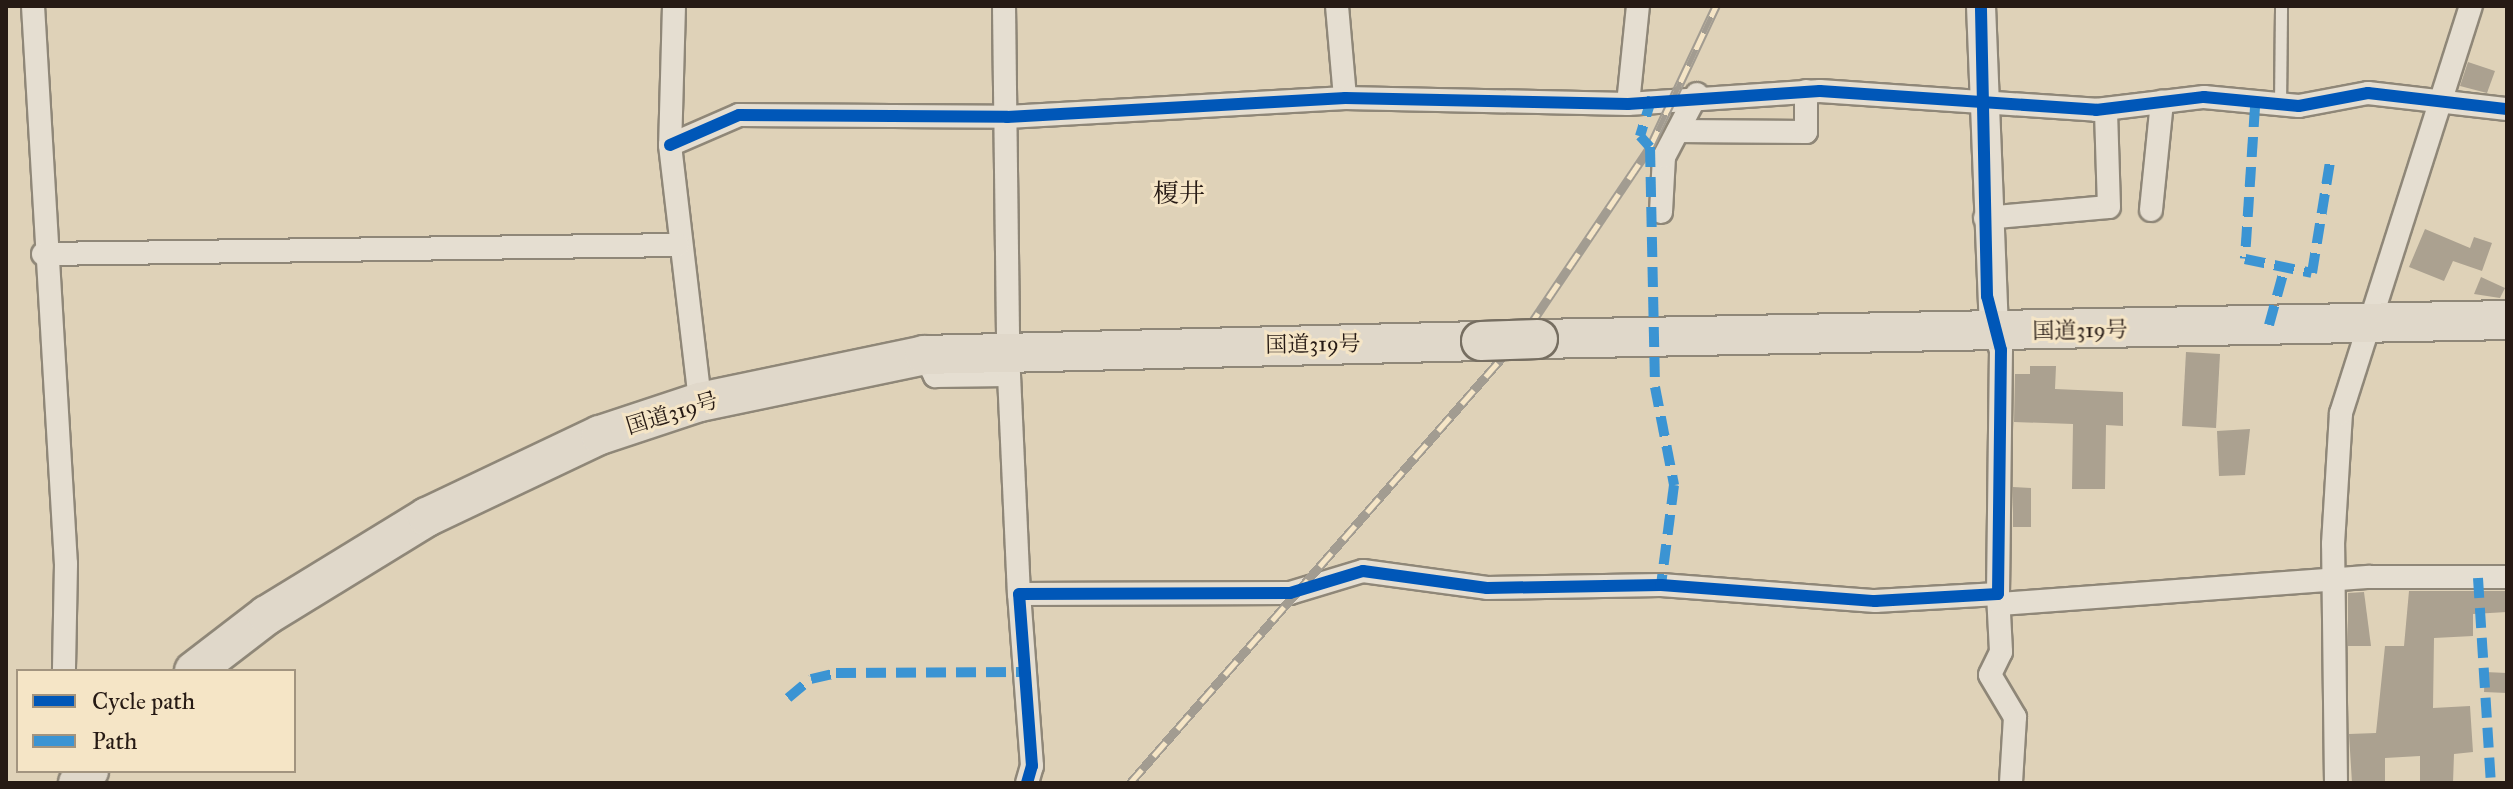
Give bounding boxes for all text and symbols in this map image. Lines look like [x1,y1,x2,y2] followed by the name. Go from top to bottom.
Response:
[1153,178,1205,210] district label: 榎井
[2032,316,2128,344] street label: 国道319号
[1265,330,1361,358] street label: 国道319号
[623,386,721,440] street label: 国道319号
[16,669,296,773] legend
[92,686,195,716] text: Cycle path
[92,726,137,756] text: Path

